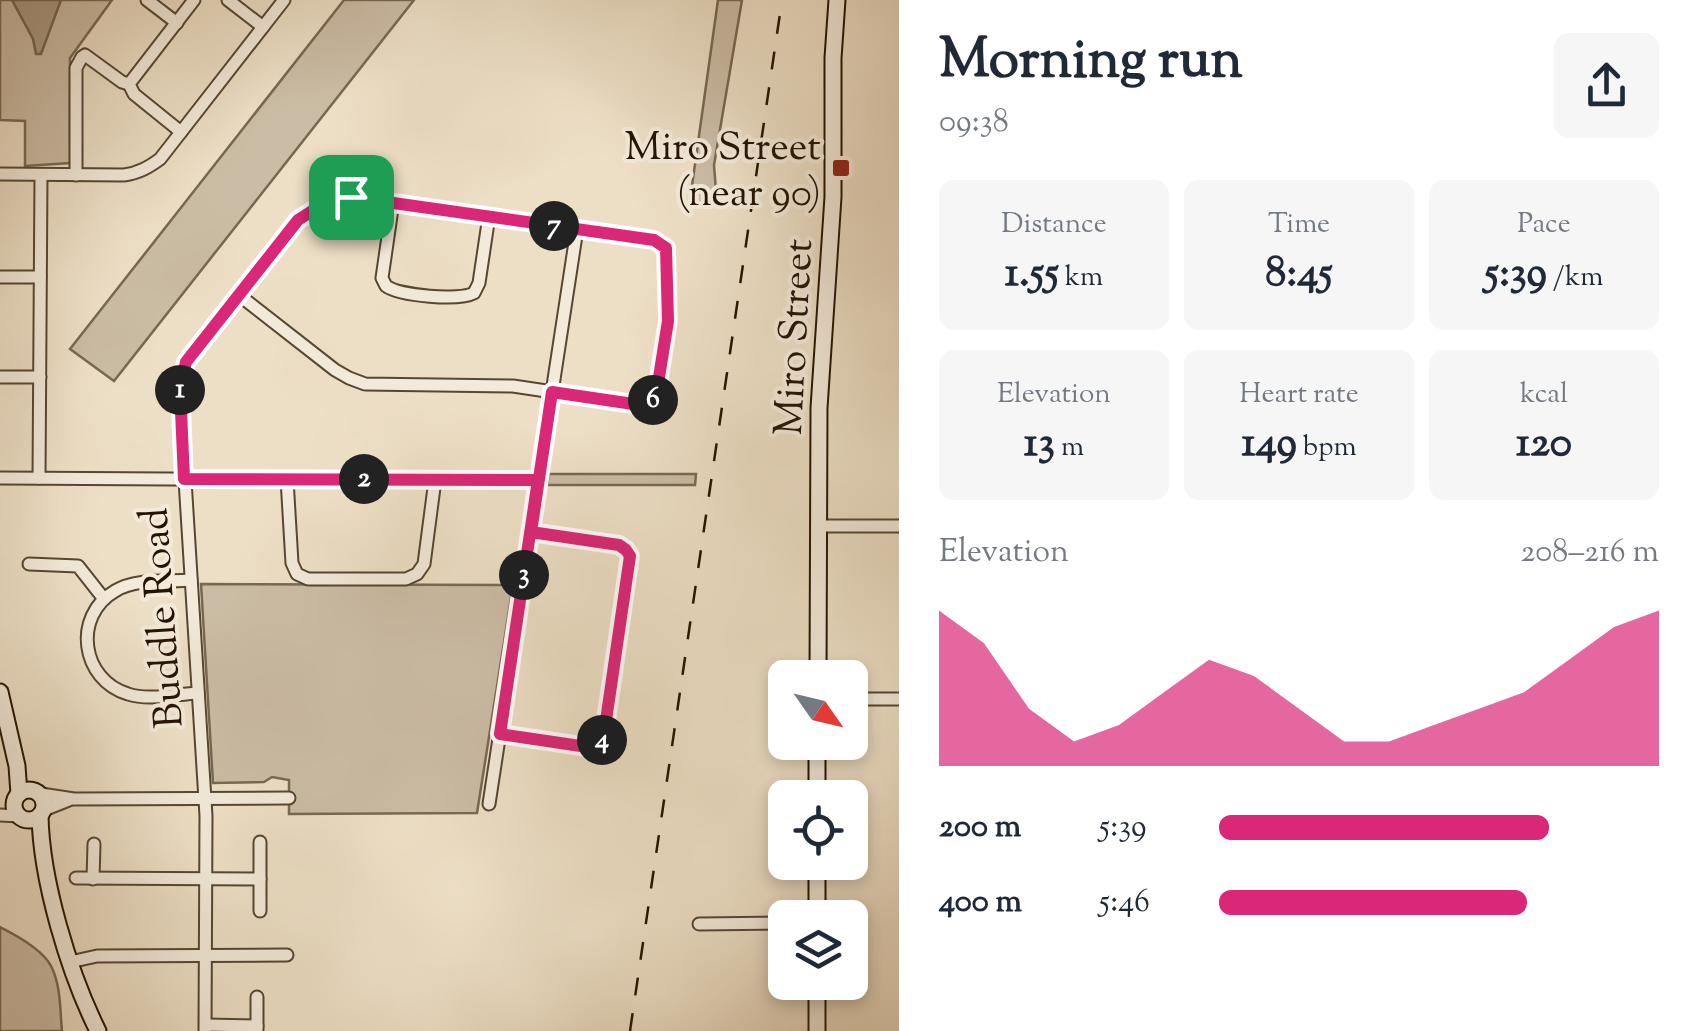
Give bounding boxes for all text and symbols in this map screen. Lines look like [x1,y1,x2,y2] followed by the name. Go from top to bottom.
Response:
[939,23,1243,102] text: Morning run
[1554,33,1659,138] button: share
[939,100,1009,146] text: 09:38
[624,121,821,224] place label: Miro Street (near 90)
[309,155,394,240] pin
[830,157,852,179] marker: Miro Street (near 90)
[324,170,379,225] icon: arrive
[529,201,579,251] pin: 7
[1001,205,1107,245] text: Distance
[1268,205,1330,245] text: Time
[1517,205,1571,245] text: Pace
[547,206,561,246] text: 7
[763,237,830,437] street label: Miro Street
[1005,245,1059,305] text: 1.55
[1265,245,1333,305] text: 8:45
[1485,245,1547,305] text: 5:39
[1059,258,1103,298] text: km
[1547,258,1603,298] text: /km
[155,365,205,415] pin: 1
[175,370,185,410] text: 1
[628,375,678,425] pin: 6
[997,375,1111,415] text: Elevation
[1239,375,1359,415] text: Heart rate
[1520,375,1568,415] text: kcal
[646,380,660,420] text: 6
[1024,415,1055,475] text: 13
[1241,415,1297,475] text: 149
[1516,415,1572,475] text: 120
[1055,428,1084,468] text: m
[1297,428,1357,468] text: bpm
[339,454,389,504] pin: 2
[357,459,371,499] text: 2
[128,506,201,730] street label: Buddle Road
[939,530,1069,576] text: Elevation
[1520,530,1659,576] text: 208–216 m
[499,550,549,600] pin: 3
[518,555,530,595] text: 3
[768,660,868,760] north arrow
[768,660,868,1000] map controls
[577,715,627,765] pin: 4
[595,720,609,760] text: 4
[768,780,868,880] button: locate
[939,805,1021,851] text: 200 m
[1099,805,1146,851] text: 5:39
[939,880,1022,926] text: 400 m
[1099,880,1150,926] text: 5:46
[768,900,868,1000] button: layers

